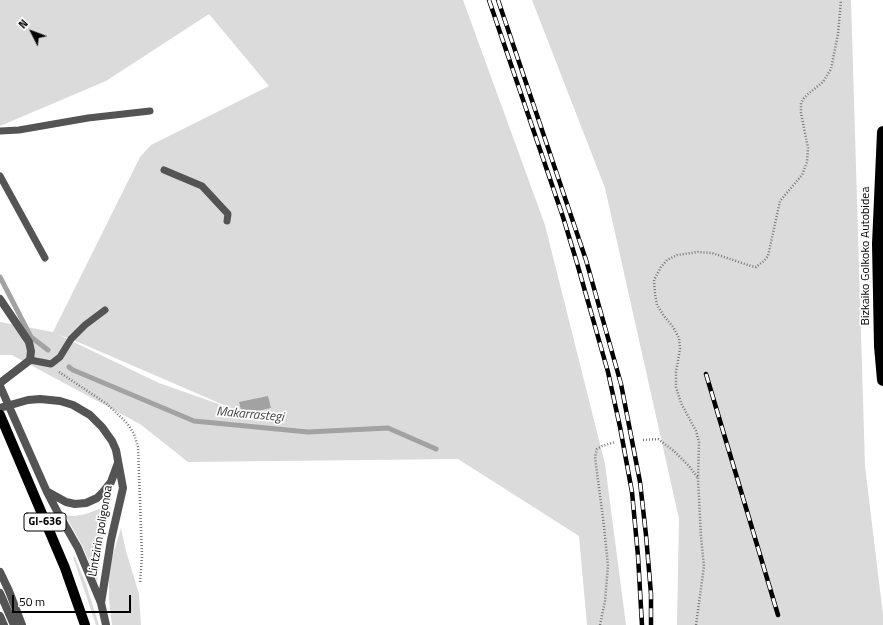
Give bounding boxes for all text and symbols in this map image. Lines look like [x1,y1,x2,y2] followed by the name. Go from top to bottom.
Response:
[12,12,52,52] north arrow
[15,16,32,32] text: N
[859,187,873,325] street label: Bizkaiko Golkoko Autobidea
[216,404,284,426] water label: Makarrastegi
[86,484,116,578] street label: Lintzirin poligonoa
[24,513,66,531] road number: GI-636
[14,587,133,613] scale bar
[19,592,45,611] text: 50 m

